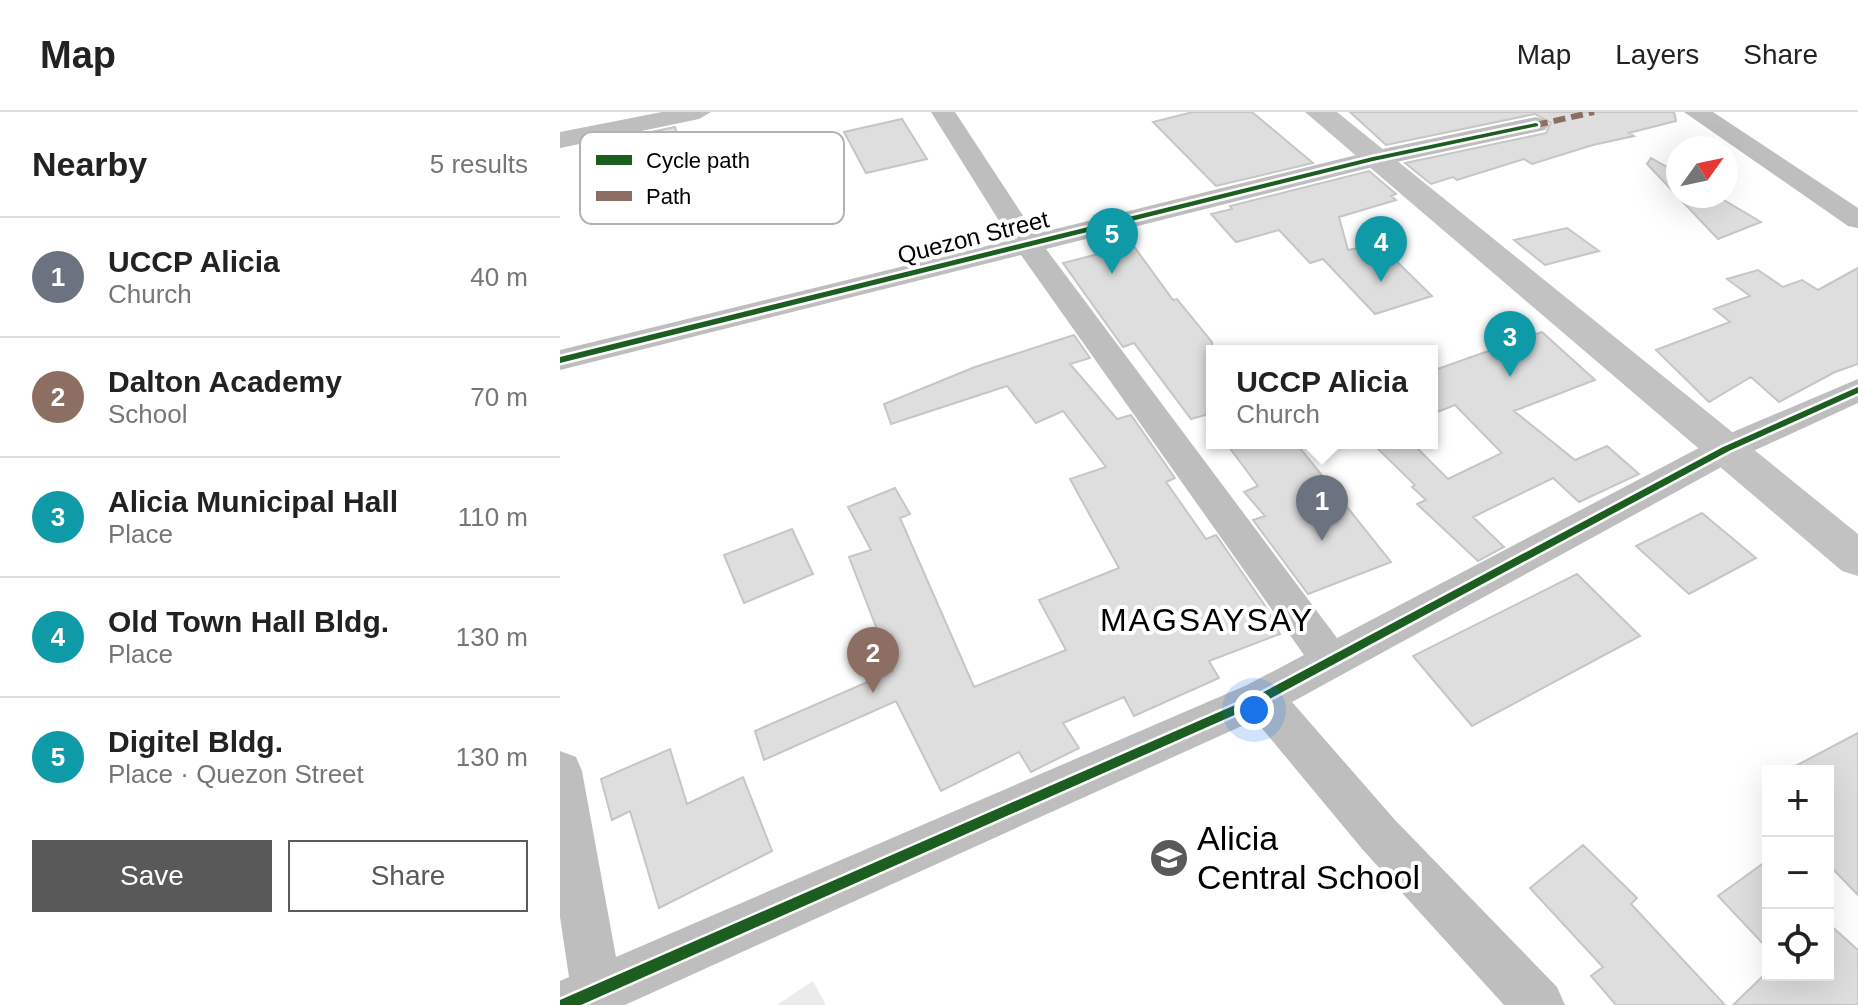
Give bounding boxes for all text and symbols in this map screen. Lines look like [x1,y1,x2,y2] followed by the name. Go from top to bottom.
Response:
[40,34,116,76] text: Map
[1517,39,1571,70] text: Map
[1615,39,1699,70] text: Layers
[1743,39,1818,70] text: Share
[580,132,844,224] legend
[1666,136,1738,208] north arrow
[32,145,147,183] text: Nearby
[646,148,750,173] text: Cycle path
[430,149,528,179] text: 5 results
[646,184,691,209] text: Path
[895,205,1052,269] street label: Quezon Street
[1086,208,1138,274] pin: 5
[1355,216,1407,282] pin: 4
[108,245,280,278] text: UCCP Alicia
[51,262,65,292] text: 1
[470,262,528,292] text: 40 m
[108,279,192,309] text: Church
[1484,311,1536,377] pin: 3
[1206,345,1438,449] popup
[108,365,342,398] text: Dalton Academy
[1236,365,1408,398] text: UCCP Alicia
[51,382,65,412] text: 2
[470,382,528,412] text: 70 m
[108,399,188,429] text: School
[1236,399,1320,429] text: Church
[1296,475,1348,541] pin: 1
[108,485,398,518] text: Alicia Municipal Hall
[51,502,65,532] text: 3
[458,502,528,532] text: 110 m
[108,519,173,549] text: Place
[1100,602,1314,638] district label: MAGSAYSAY
[108,605,389,638] text: Old Town Hall Bldg.
[51,622,65,652] text: 4
[456,622,528,652] text: 130 m
[847,627,899,693] pin: 2
[108,639,173,669] text: Place
[1234,690,1274,730] your location
[108,725,283,758] text: Digitel Bldg.
[51,742,65,772] text: 5
[456,742,528,772] text: 130 m
[108,759,364,789] text: Place · Quezon Street
[1762,765,1834,981] map controls
[1762,765,1834,837] button: +
[1197,819,1420,896] place label: Alicia Central School
[1148,837,1190,879] school or university icon: Alicia Central School
[1762,837,1834,909] button: −
[32,840,272,912] button: Save
[288,840,528,912] button: Share
[1762,909,1834,981] button: locate

